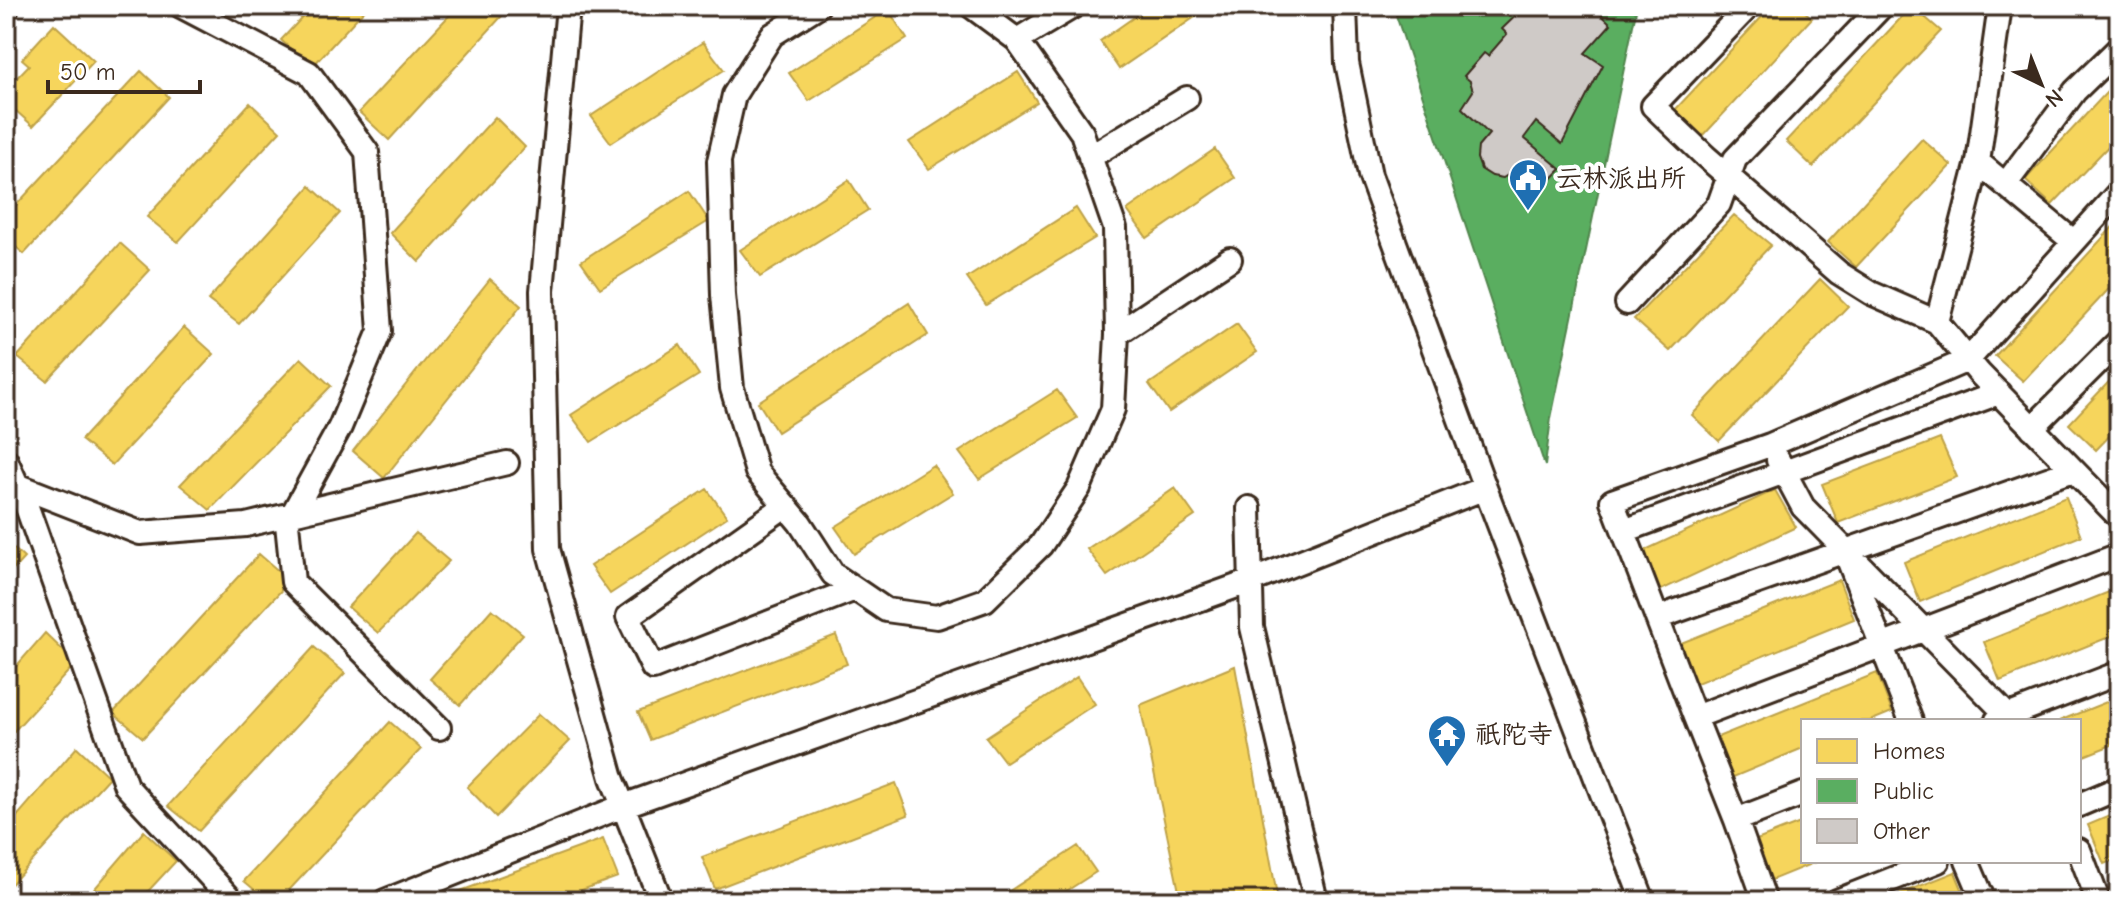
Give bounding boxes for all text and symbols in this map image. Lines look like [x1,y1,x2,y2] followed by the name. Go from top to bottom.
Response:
[48,44,200,94] scale bar
[2001,44,2081,124] north arrow
[60,58,116,86] text: 50 m
[2040,83,2068,112] text: N
[1507,157,1549,212] public building icon: 云林派出所
[1556,164,1686,194] place label: 云林派出所
[1426,713,1468,768] temple icon: 祇陀寺
[1801,719,2081,863] legend
[1475,720,1553,750] place label: 祇陀寺
[1873,737,1945,765] text: Homes
[1873,777,1934,805] text: Public
[1873,817,1930,845] text: Other

